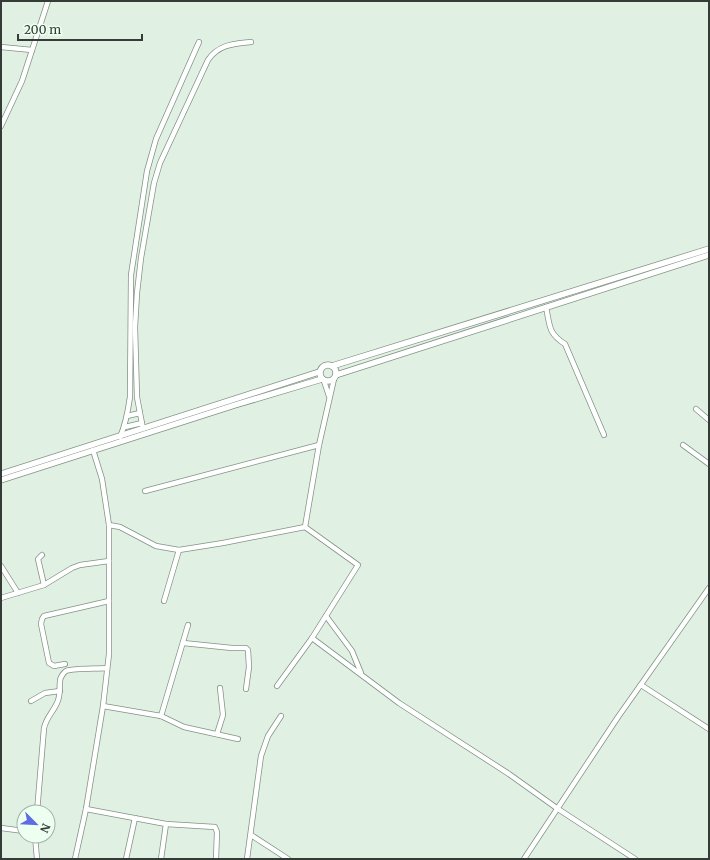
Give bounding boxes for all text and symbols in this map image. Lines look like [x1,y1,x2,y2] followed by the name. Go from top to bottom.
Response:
[18,16,142,42] scale bar
[24,22,61,37] text: 200 m
[16,804,56,844] north arrow
[37,821,53,835] text: N

